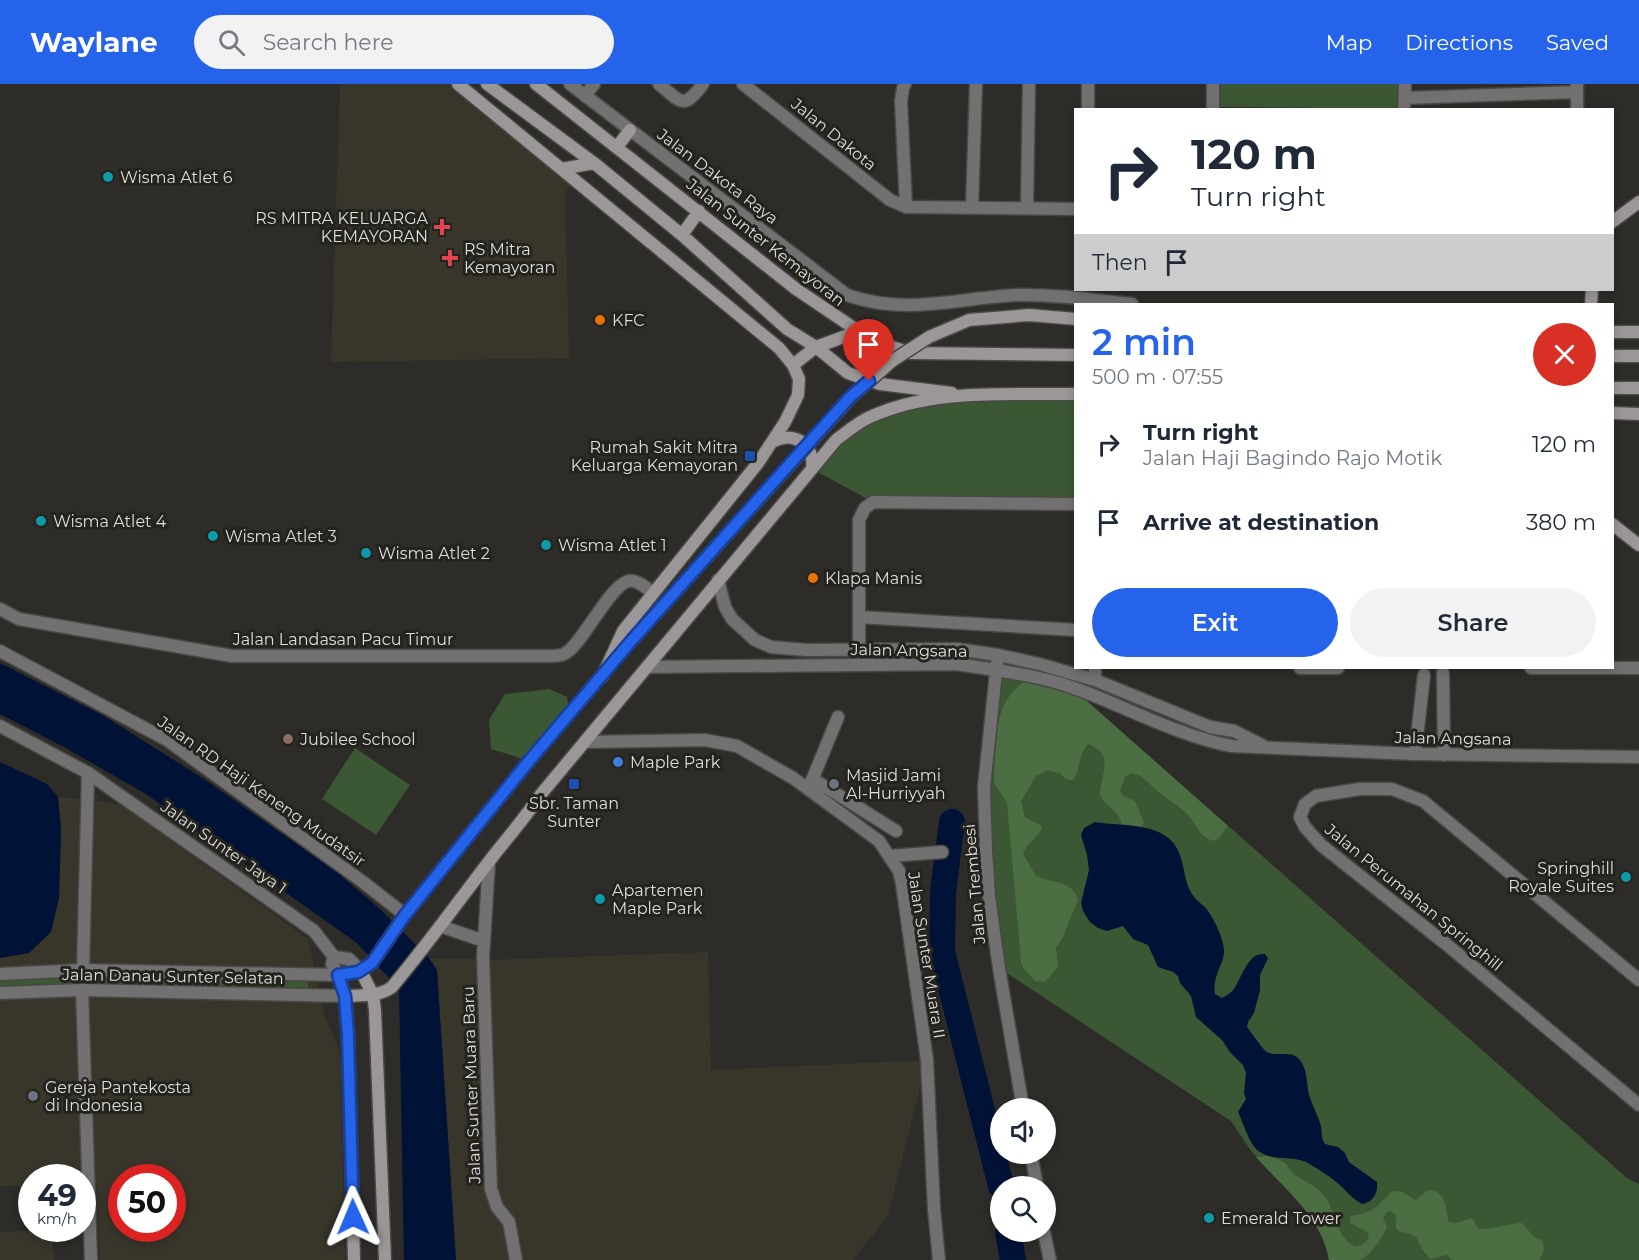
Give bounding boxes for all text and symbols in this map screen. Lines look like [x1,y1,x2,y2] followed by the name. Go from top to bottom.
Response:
[194,15,614,69] search box
[30,25,158,59] text: Waylane
[215,26,248,59] icon: search
[263,29,393,56] text: Search here
[1326,30,1372,55] text: Map
[1405,30,1513,55] text: Directions
[1546,30,1609,55] text: Saved
[787,94,880,174] street label: Jalan Dakota
[653,124,782,228] street label: Jalan Dakota Raya
[1191,128,1317,180] text: 120 m
[1092,132,1170,210] icon: right
[120,168,233,187] place label: Wisma Atlet 6
[101,170,115,184] marker: Wisma Atlet 6
[682,174,849,310] street label: Jalan Sunter Kemayoran
[1191,180,1326,213] text: Turn right
[255,209,429,246] place label: RS MITRA KELUARGA KEMAYORAN
[433,218,451,236] marker: RS MITRA KELUARGA KEMAYORAN
[464,240,555,277] place label: RS Mitra Kemayoran
[1160,246,1193,279] icon: arrive
[441,249,459,267] marker: RS Mitra Kemayoran
[1092,249,1148,276] text: Then
[612,311,645,330] place label: KFC
[593,313,607,327] marker: KFC
[843,319,894,381] pin
[1092,320,1196,364] text: 2 min
[1533,323,1596,386] button: close
[852,328,885,361] icon: arrive
[1092,365,1223,389] text: 500 m · 07:55
[1143,419,1258,446] text: Turn right
[1092,428,1125,461] icon: right
[1532,431,1596,458] text: 120 m
[571,438,738,475] place label: Rumah Sakit Mitra Keluarga Kemayoran
[1143,446,1442,470] text: Jalan Haji Bagindo Rajo Motik
[743,449,757,463] marker: Rumah Sakit Mitra Keluarga Kemayoran
[1092,506,1125,539] icon: arrive
[1143,509,1379,536] text: Arrive at destination
[1526,509,1596,536] text: 380 m
[53,512,167,531] place label: Wisma Atlet 4
[34,514,48,528] marker: Wisma Atlet 4
[225,527,337,546] place label: Wisma Atlet 3
[206,529,220,543] marker: Wisma Atlet 3
[558,536,667,555] place label: Wisma Atlet 1
[539,538,553,552] marker: Wisma Atlet 1
[378,544,490,563] place label: Wisma Atlet 2
[359,546,373,560] marker: Wisma Atlet 2
[825,569,922,588] place label: Klapa Manis
[806,571,820,585] marker: Klapa Manis
[1092,588,1338,657] button: Exit
[1350,588,1596,657] button: Share
[232,630,453,649] street label: Jalan Landasan Pacu Timur
[849,640,968,661] street label: Jalan Angsana
[153,712,369,871] street label: Jalan RD Haji Keneng Mudatsir
[1393,728,1512,749] street label: Jalan Angsana
[299,730,416,749] place label: Jubilee School
[281,732,295,746] marker: Jubilee School
[630,753,721,772] place label: Maple Park
[611,755,625,769] marker: Maple Park
[846,766,946,803] place label: Masjid Jami Al-Hurriyyah
[567,777,581,791] marker: Sbr. Taman Sunter
[827,777,841,791] marker: Masjid Jami Al-Hurriyyah
[529,794,619,831] place label: Sbr. Taman Sunter
[156,796,290,898] street label: Jalan Sunter Jaya 1
[1320,819,1506,975] street label: Jalan Perumahan Springhill
[960,823,989,946] street label: Jalan Trembesi
[1508,859,1614,896] place label: Springhill Royale Suites
[904,869,949,1040] street label: Jalan Sunter Muara II
[1619,870,1633,884] marker: Springhill Royale Suites
[612,881,704,918] place label: Apartemen Maple Park
[593,892,607,906] marker: Apartemen Maple Park
[61,965,284,988] street label: Jalan Danau Sunter Selatan
[459,986,484,1185] street label: Jalan Sunter Muara Baru
[45,1078,191,1115] place label: Gereja Pantekosta di Indonesia
[26,1089,40,1103] marker: Gereja Pantekosta di Indonesia
[990,1098,1056,1242] map controls
[990,1098,1056,1164] button: sound
[108,1164,186,1242] speed limit sign: 50
[990,1176,1056,1242] button: search
[37,1177,77,1214] text: 49
[321,1185,385,1249] position arrow
[37,1209,77,1228] text: km/h
[1221,1209,1341,1228] place label: Emerald Tower
[1202,1211,1216,1225] marker: Emerald Tower

